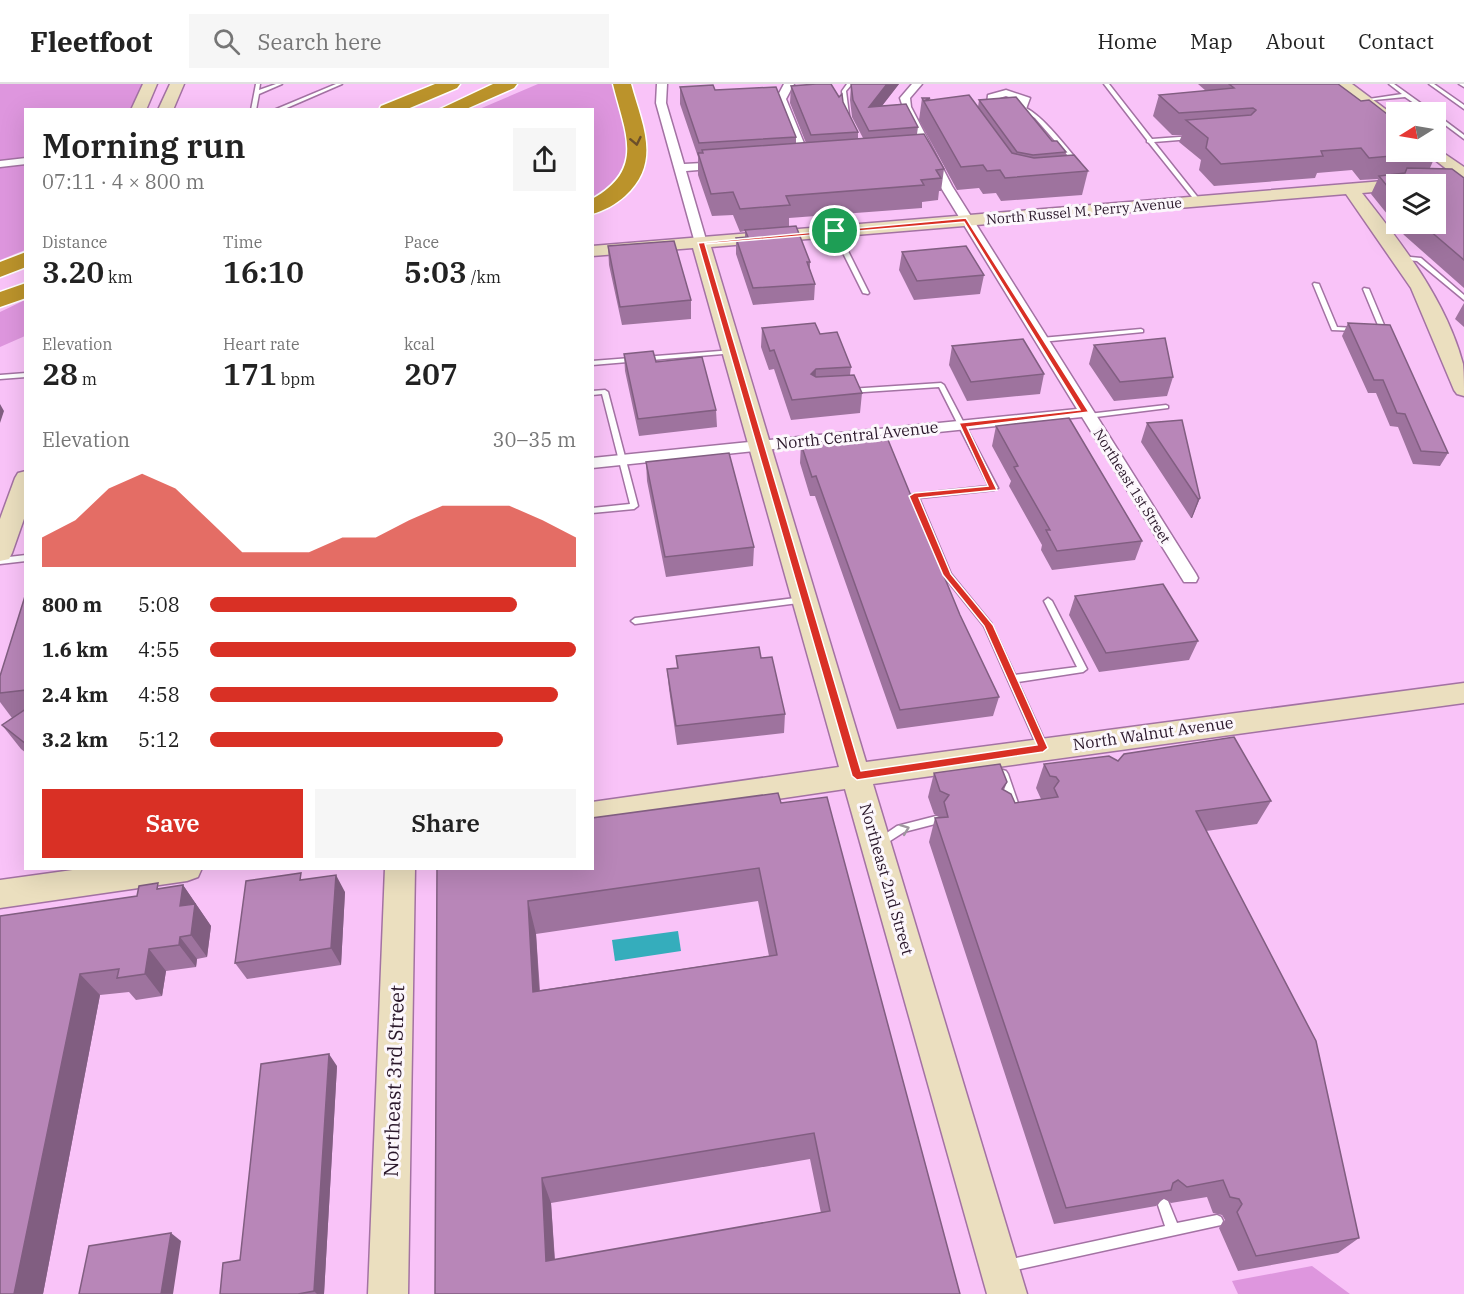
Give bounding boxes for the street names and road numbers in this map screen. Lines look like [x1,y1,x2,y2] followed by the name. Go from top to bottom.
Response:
[985,193,1183,229] street label: North Russel M. Perry Avenue
[775,417,939,453] street label: North Central Avenue
[1089,425,1175,547] street label: Northeast 1st Street
[1072,712,1234,754] street label: North Walnut Avenue
[856,801,918,958] street label: Northeast 2nd Street
[377,984,410,1178] street label: Northeast 3rd Street

